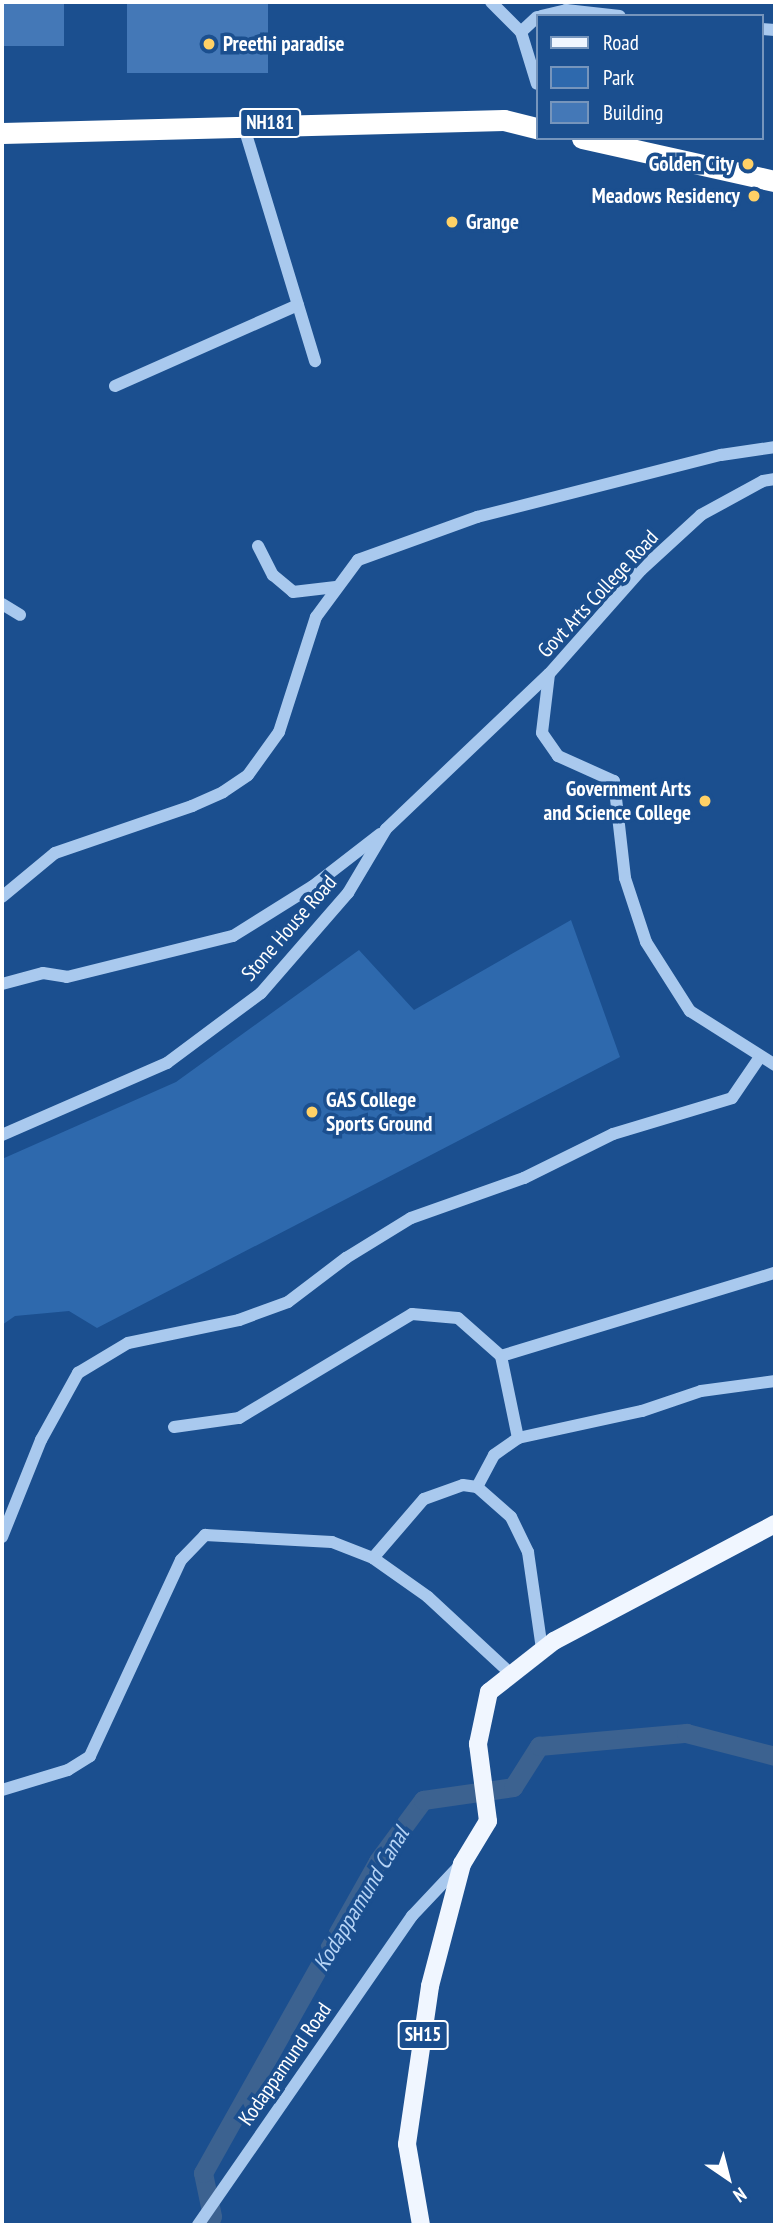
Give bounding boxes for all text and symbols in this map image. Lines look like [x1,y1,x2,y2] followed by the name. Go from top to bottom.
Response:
[536,14,763,140] legend
[603,29,639,56] text: Road
[223,31,345,57] place label: Preethi paradise
[201,36,217,52] marker: Preethi paradise
[603,64,634,91] text: Park
[603,99,663,126] text: Building
[238,108,302,139] road number: NH181
[649,151,734,177] place label: Golden City
[740,156,756,172] marker: Golden City
[592,183,740,209] place label: Meadows Residency
[746,188,762,204] marker: Meadows Residency
[466,209,519,235] place label: Grange
[444,214,460,230] marker: Grange
[532,525,664,663] street label: Govt Arts College Road
[543,776,691,826] place label: Government Arts and Science College
[697,793,713,809] marker: Government Arts and Science College
[236,870,342,986] street label: Stone House Road
[326,1087,433,1137] place label: GAS College Sports Ground
[304,1104,320,1120] marker: GAS College Sports Ground
[307,1822,415,1976] water label: Kodappamund Canal
[233,1998,337,2130] street label: Kodappamund Road
[397,2020,449,2050] road number: SH15
[693,2143,763,2213] north arrow
[729,2182,751,2208] text: N

